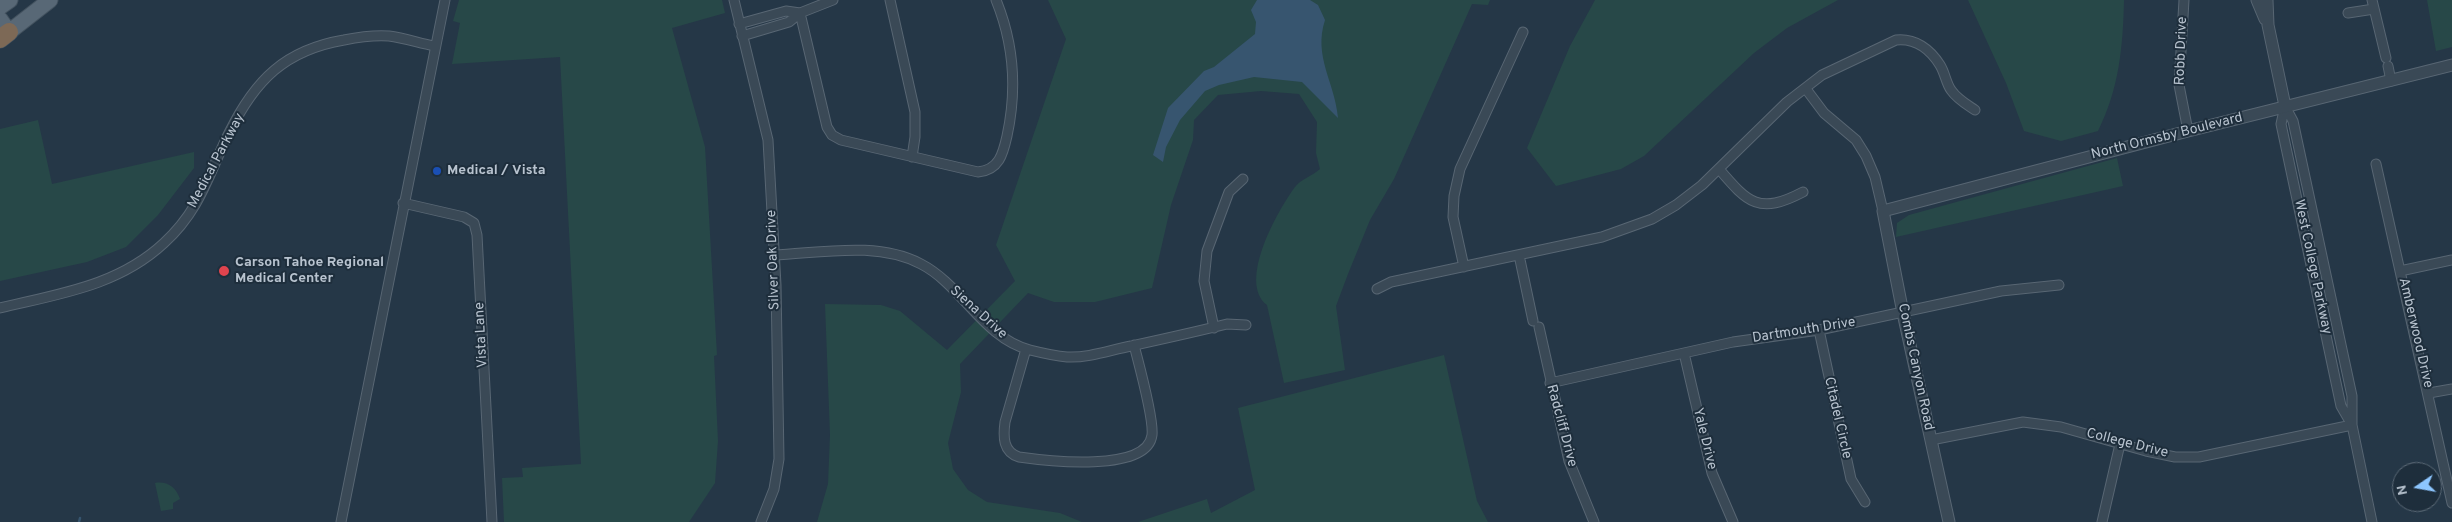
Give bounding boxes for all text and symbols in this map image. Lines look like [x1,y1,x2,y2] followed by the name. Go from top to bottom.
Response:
[2172,16,2192,86] street label: Robb Drive
[2090,110,2244,164] street label: North Ormsby Boulevard
[185,111,249,211] street label: Medical Parkway
[447,163,546,179] place label: Medical / Vista
[431,165,443,177] marker: Medical / Vista
[2289,198,2335,336] street label: West College Parkway
[764,210,784,310] street label: Silver Oak Drive
[235,255,384,288] place label: Carson Tahoe Regional Medical Center
[217,264,231,278] marker: Carson Tahoe Regional Medical Center
[2394,276,2436,390] street label: Amberwood Drive
[946,283,1010,343] street label: Siena Drive
[472,302,492,368] street label: Vista Lane
[1893,302,1937,432] street label: Combs Canyon Road
[1751,315,1857,347] street label: Dartmouth Drive
[1819,375,1855,461] street label: Citadel Circle
[1542,383,1580,469] street label: Radcliff Drive
[1688,406,1720,472] street label: Yale Drive
[2084,426,2170,462] street label: College Drive
[2392,462,2442,512] north arrow
[2393,483,2412,497] text: N

